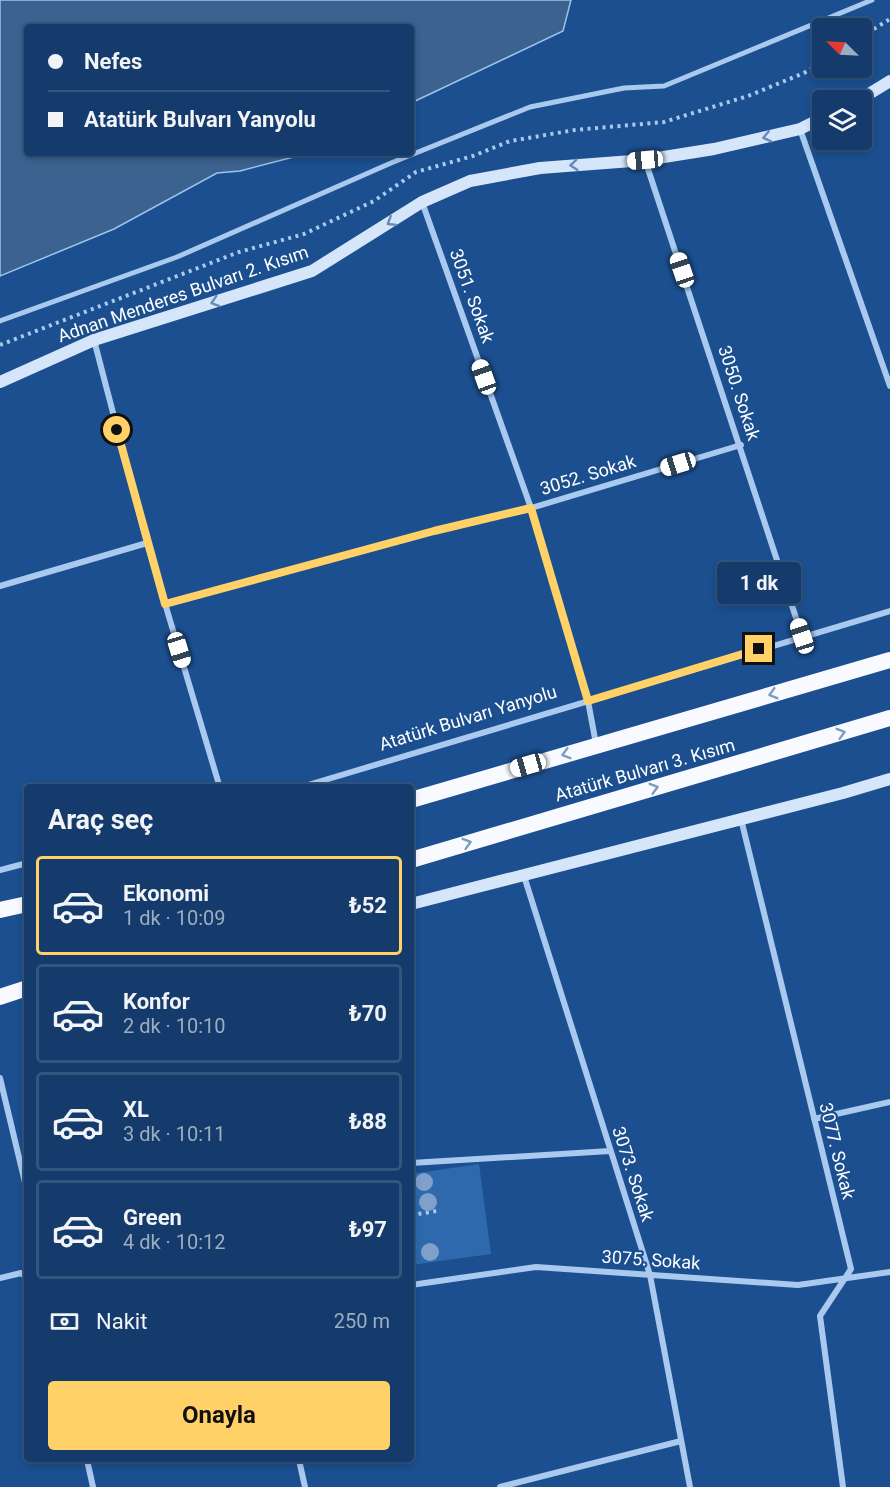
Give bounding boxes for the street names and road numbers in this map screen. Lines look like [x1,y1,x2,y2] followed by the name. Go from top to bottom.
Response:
[55,241,311,346] street label: Adnan Menderes Bulvarı 2. Kısım
[446,246,500,347] street label: 3051. Sokak
[714,343,765,444] street label: 3050. Sokak
[538,450,639,499] street label: 3052. Sokak
[377,681,559,755] street label: Atatürk Bulvarı Yanyolu
[552,734,737,805] street label: Atatürk Bulvarı 3. Kısım
[815,1100,860,1202] street label: 3077. Sokak
[608,1124,659,1225] street label: 3073. Sokak
[601,1246,702,1273] street label: 3075. Sokak

